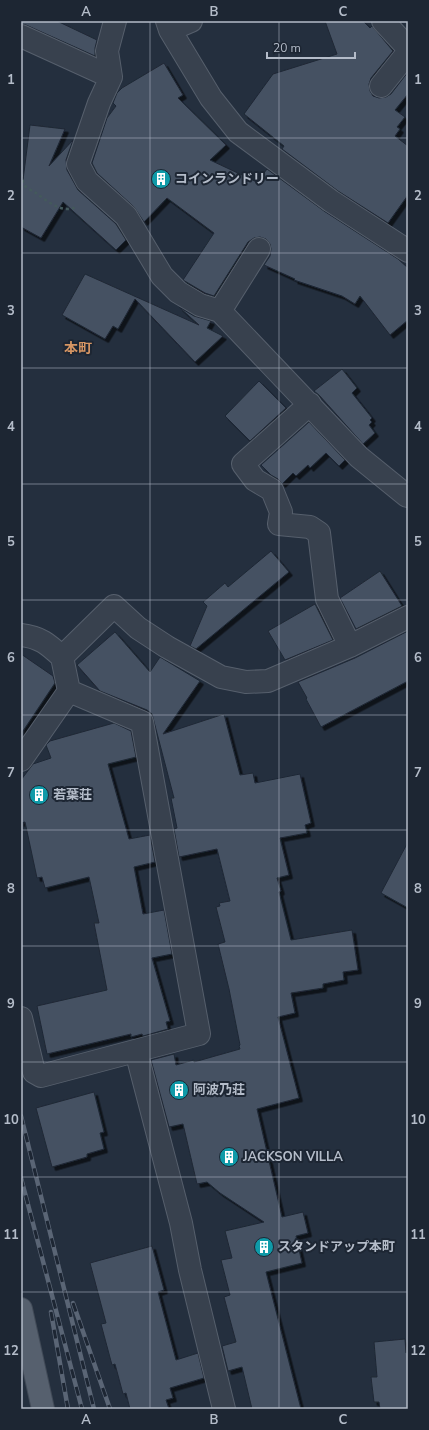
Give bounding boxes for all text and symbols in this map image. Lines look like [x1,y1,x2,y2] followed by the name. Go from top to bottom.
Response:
[81,3,91,21] text: A
[210,3,219,21] text: B
[339,3,348,21] text: C
[267,34,355,60] scale bar
[273,40,301,56] text: 20 m
[7,71,15,89] text: 1
[414,71,422,89] text: 1
[150,168,172,190] building icon: コインランドリー
[175,170,279,188] place label: コインランドリー
[7,187,15,205] text: 2
[414,187,422,205] text: 2
[7,302,15,320] text: 3
[414,302,422,320] text: 3
[64,339,92,358] district label: 本町
[7,418,15,436] text: 4
[414,418,422,436] text: 4
[7,533,15,551] text: 5
[414,533,422,551] text: 5
[7,649,15,667] text: 6
[414,649,422,667] text: 6
[7,764,15,782] text: 7
[414,764,422,782] text: 7
[28,784,50,806] building icon: 若葉荘
[53,786,92,804] place label: 若葉荘
[7,880,15,898] text: 8
[414,880,422,898] text: 8
[7,995,15,1013] text: 9
[414,995,422,1013] text: 9
[168,1079,190,1101] building icon: 阿波乃荘
[193,1081,245,1099] place label: 阿波乃荘
[3,1111,19,1129] text: 10
[410,1111,426,1129] text: 10
[218,1146,240,1168] building icon: JACKSON VILLA
[242,1148,343,1166] place label: JACKSON VILLA
[3,1226,19,1244] text: 11
[410,1226,426,1244] text: 11
[253,1236,275,1258] building icon: スタンドアップ本町
[278,1238,395,1256] place label: スタンドアップ本町
[3,1342,19,1360] text: 12
[410,1342,426,1360] text: 12
[81,1411,91,1429] text: A
[210,1411,219,1429] text: B
[339,1411,348,1429] text: C

